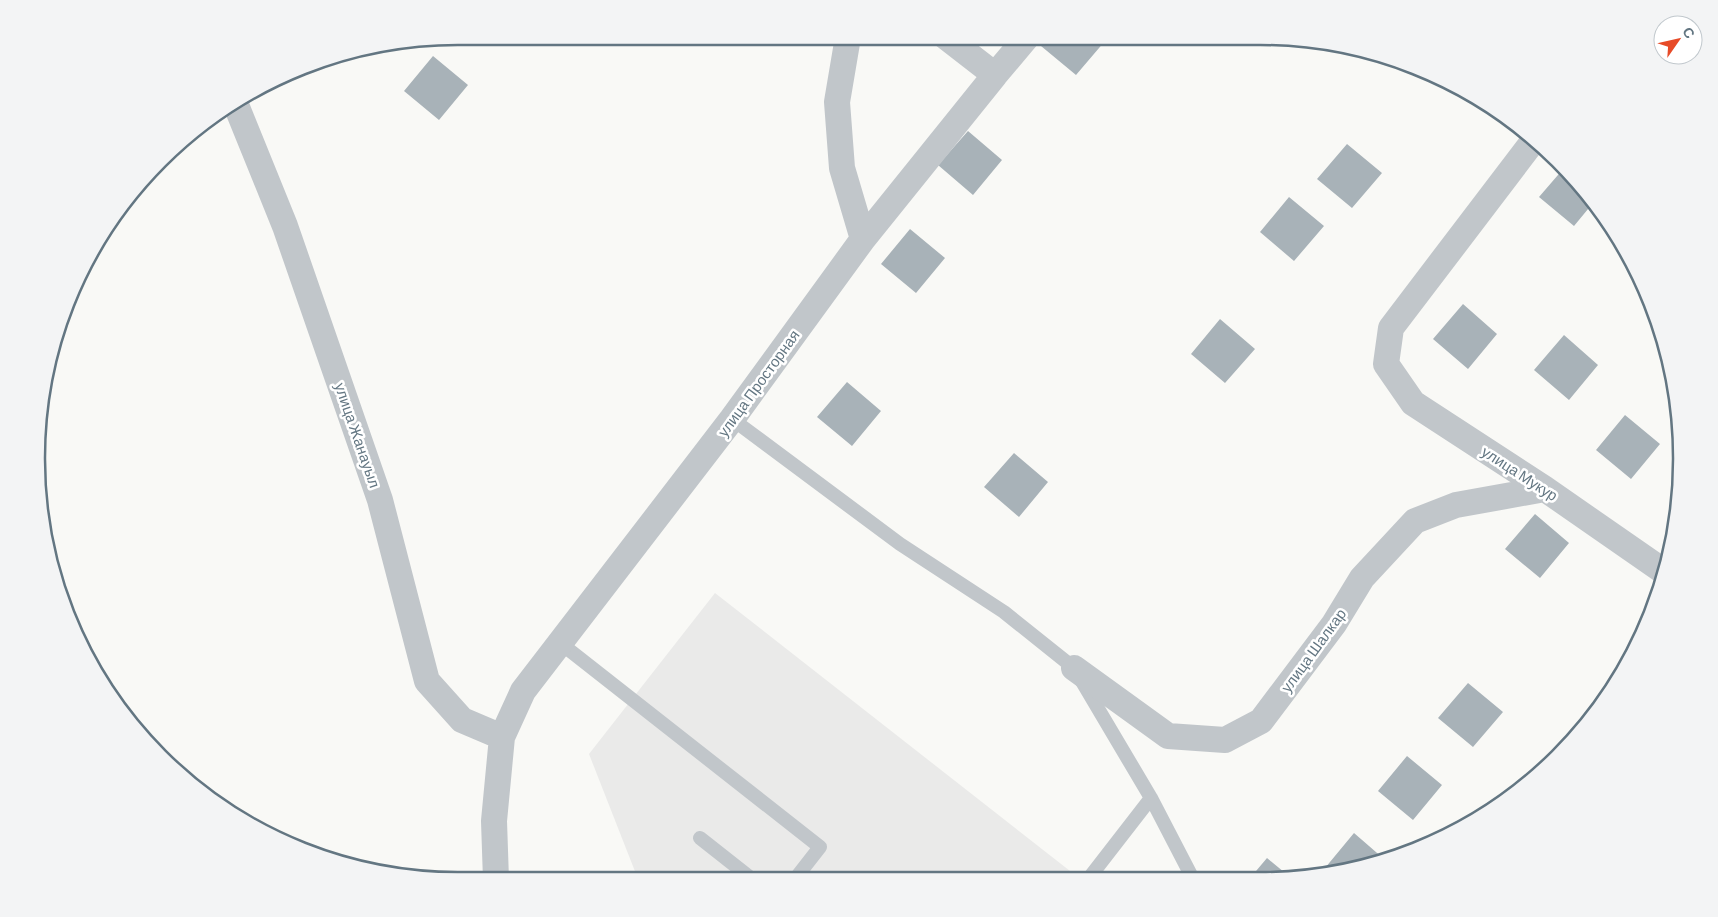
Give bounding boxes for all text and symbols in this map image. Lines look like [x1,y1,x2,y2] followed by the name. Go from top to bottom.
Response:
[1653,15,1703,65] north arrow
[1679,24,1699,41] text: С
[713,326,803,440] street label: улица Просторная
[332,380,384,490] street label: улица Жанауыл
[1479,442,1561,504] street label: улица Мукур
[1277,605,1349,695] street label: улица Шалкар

